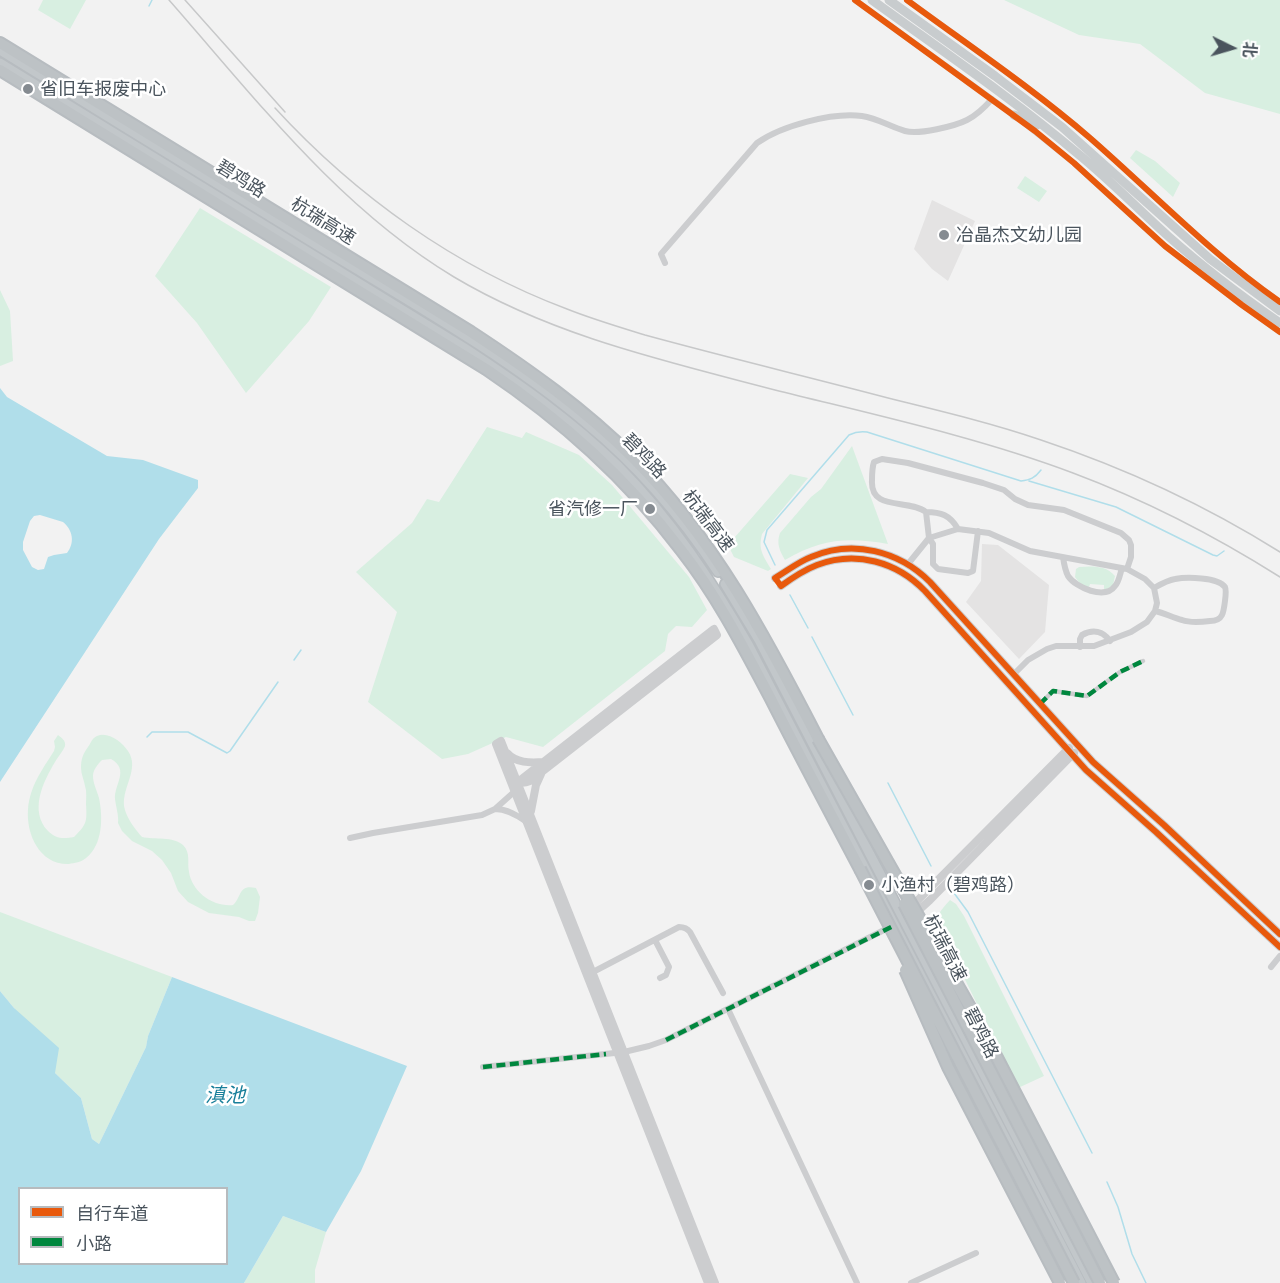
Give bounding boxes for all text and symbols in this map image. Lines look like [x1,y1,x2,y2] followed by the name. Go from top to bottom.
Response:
[1202,18,1262,78] north arrow
[1239,41,1261,58] text: 北
[40,78,166,100] place label: 省旧车报废中心
[21,82,35,96] marker: 省旧车报废中心
[212,156,270,202] street label: 碧鸡路
[287,193,359,249] street label: 杭瑞高速
[956,224,1082,246] place label: 冶晶杰文幼儿园
[937,228,951,242] marker: 冶晶杰文幼儿园
[617,429,671,483] street label: 碧鸡路
[678,486,738,556] street label: 杭瑞高速
[548,498,638,520] place label: 省汽修一厂
[643,502,657,516] marker: 省汽修一厂
[881,874,1025,896] place label: 小渔村（碧鸡路）
[862,878,876,892] marker: 小渔村（碧鸡路）
[919,911,971,985] street label: 杭瑞高速
[959,1004,1003,1062] street label: 碧鸡路
[205,1084,245,1108] water label: 滇池
[18,1187,228,1265] legend
[76,1202,148,1224] text: 自行车道
[76,1232,112,1254] text: 小路

